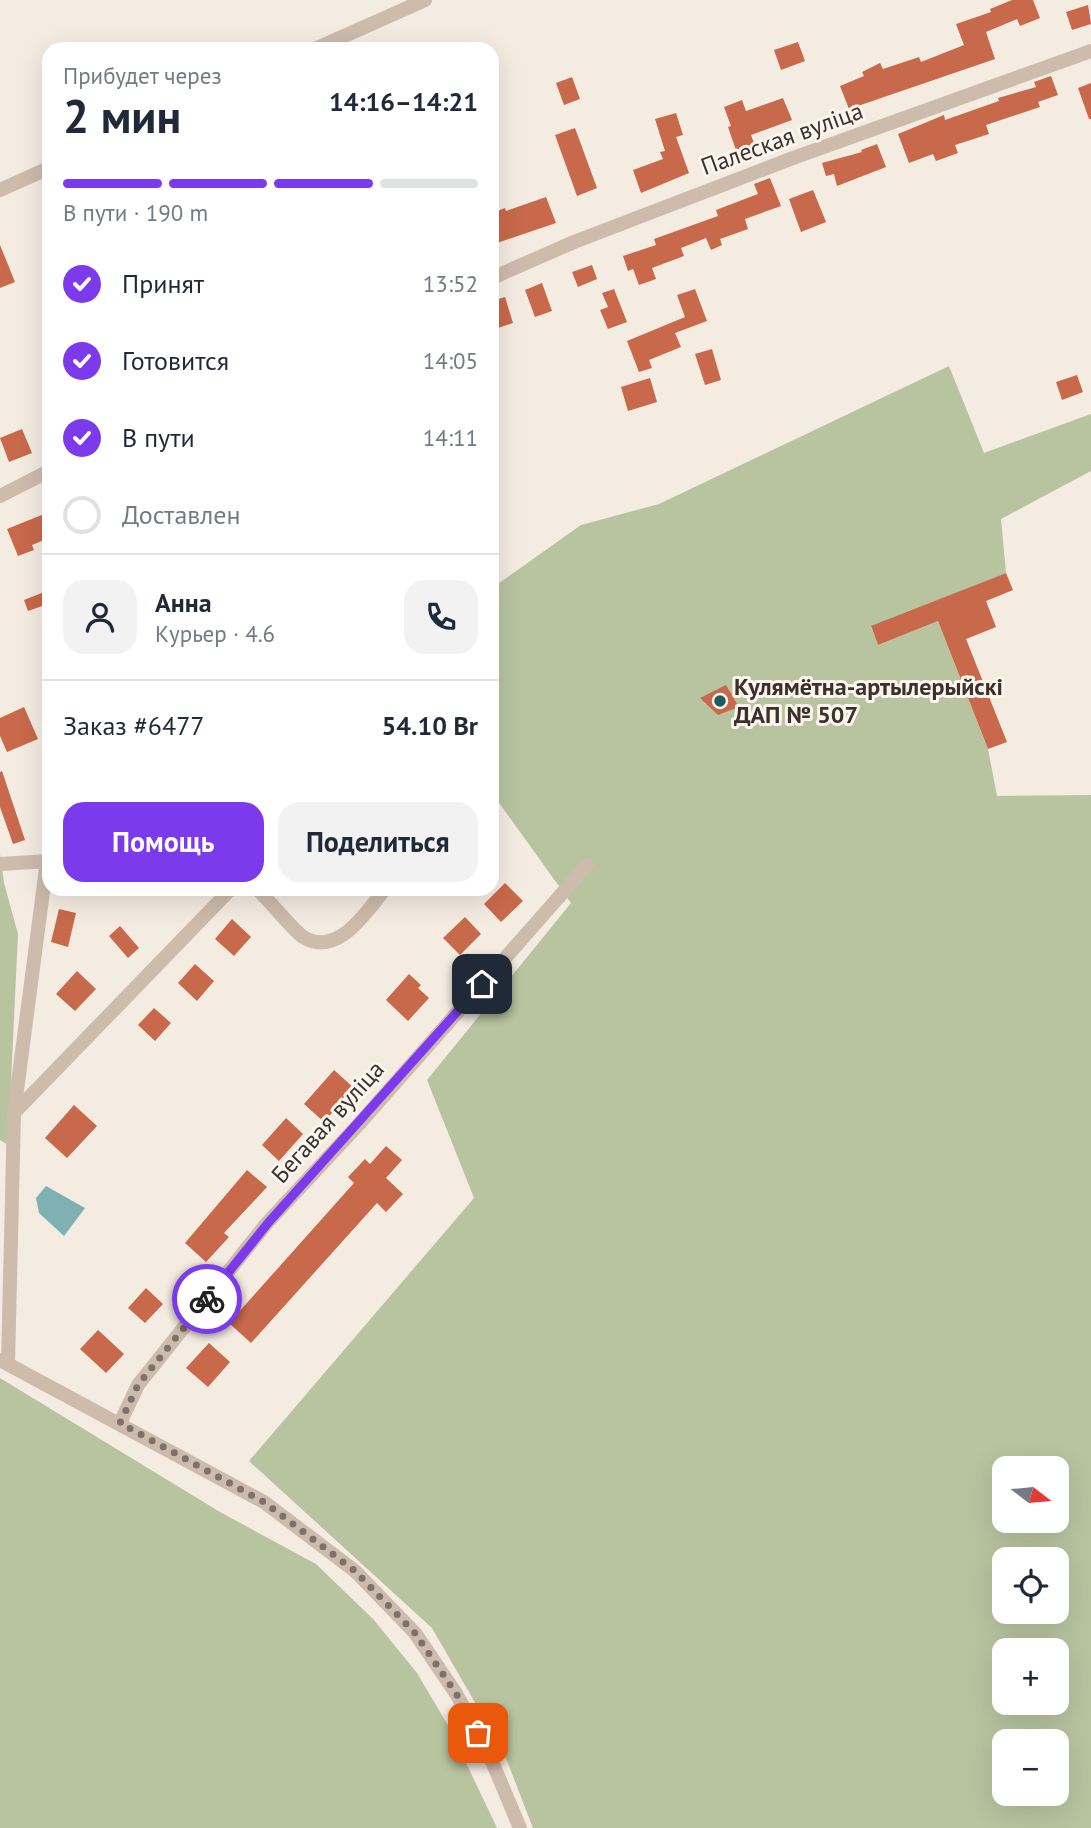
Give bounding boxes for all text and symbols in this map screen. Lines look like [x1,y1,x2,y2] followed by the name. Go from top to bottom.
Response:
[63,61,222,90] text: Прибудет через
[329,85,478,118] text: 14:16–14:21
[63,86,181,146] text: 2 мин
[697,95,867,182] street label: Палеская вуліца
[63,198,208,227] text: В пути · 190 m
[63,265,101,303] icon: check
[122,267,204,300] text: Принят
[423,269,478,298] text: 13:52
[63,342,101,380] icon: check
[122,344,229,377] text: Готовится
[423,346,478,375] text: 14:05
[63,419,101,457] icon: check
[122,421,195,454] text: В пути
[423,423,478,452] text: 14:11
[122,498,241,531] text: Доставлен
[63,580,137,654] button: person
[404,580,478,654] button: phone
[155,586,212,619] text: Анна
[155,619,275,648] text: Курьер · 4.6
[734,671,1003,730] place label: Кулямётна-артылерыйскі ДАП № 507
[712,693,728,709] marker: Кулямётна-артылерыйскі ДАП № 507
[63,709,205,742] text: Заказ #6477
[382,709,478,742] text: 54.10 Br
[63,802,264,882] button: Помощь
[278,802,478,882] button: Поделиться
[452,954,512,1014] pin
[463,965,501,1003] icon: home
[265,1054,391,1189] street label: Бегавая вуліца
[172,1264,242,1334] courier
[188,1280,226,1318] icon: bike
[992,1456,1069,1533] north arrow
[992,1456,1069,1806] map controls
[992,1547,1069,1624] button: locate
[992,1638,1069,1715] button: +
[448,1703,508,1763] pin
[459,1714,497,1752] icon: bag
[992,1729,1069,1806] button: −

